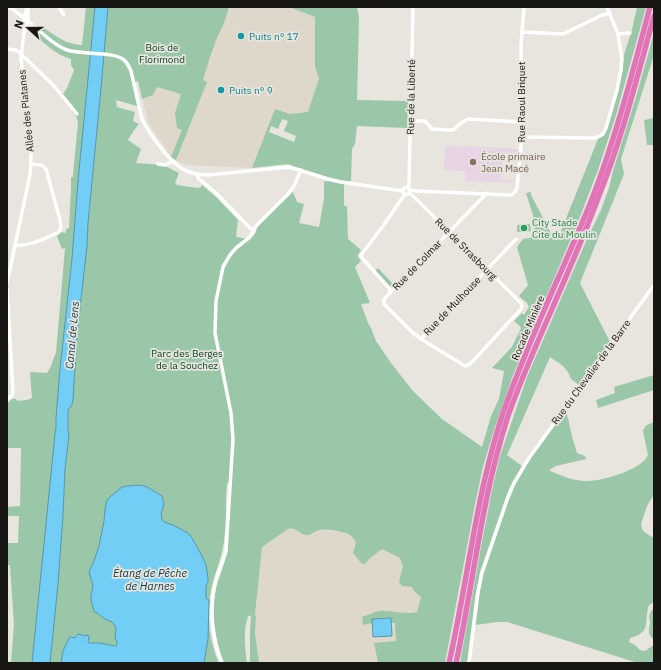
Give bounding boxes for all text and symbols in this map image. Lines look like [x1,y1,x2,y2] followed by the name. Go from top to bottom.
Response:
[8,8,48,48] north arrow
[11,18,27,31] text: N
[249,30,299,43] place label: Puits n° 17
[236,31,246,41] marker: Puits n° 17
[139,41,185,66] park label: Bois de Florimond
[404,59,418,135] street label: Rue de la Liberté
[515,61,528,143] street label: Rue Raoul Briquet
[15,69,37,153] street label: Allée des Platanes
[229,84,273,97] place label: Puits n° 9
[216,85,226,95] marker: Puits n° 9
[481,150,546,175] place label: École primaire Jean Macé
[468,157,478,167] marker: École primaire Jean Macé
[432,215,500,283] street label: Rue de Strasbourg
[532,216,596,241] place label: City Stade Cite du Moulin
[519,223,529,233] marker: City Stade Cite du Moulin
[389,237,445,293] street label: Rue de Colmar
[420,273,484,338] street label: Rue de Mulhouse
[508,293,548,362] street label: Rocade Minière
[62,301,82,369] water label: Canal de Lens
[549,317,634,427] street label: Rue du Chevalier de la Barre
[151,347,223,372] park label: Parc des Berges de la Souchez
[113,566,188,593] water label: Étang de Pêche de Harnes

